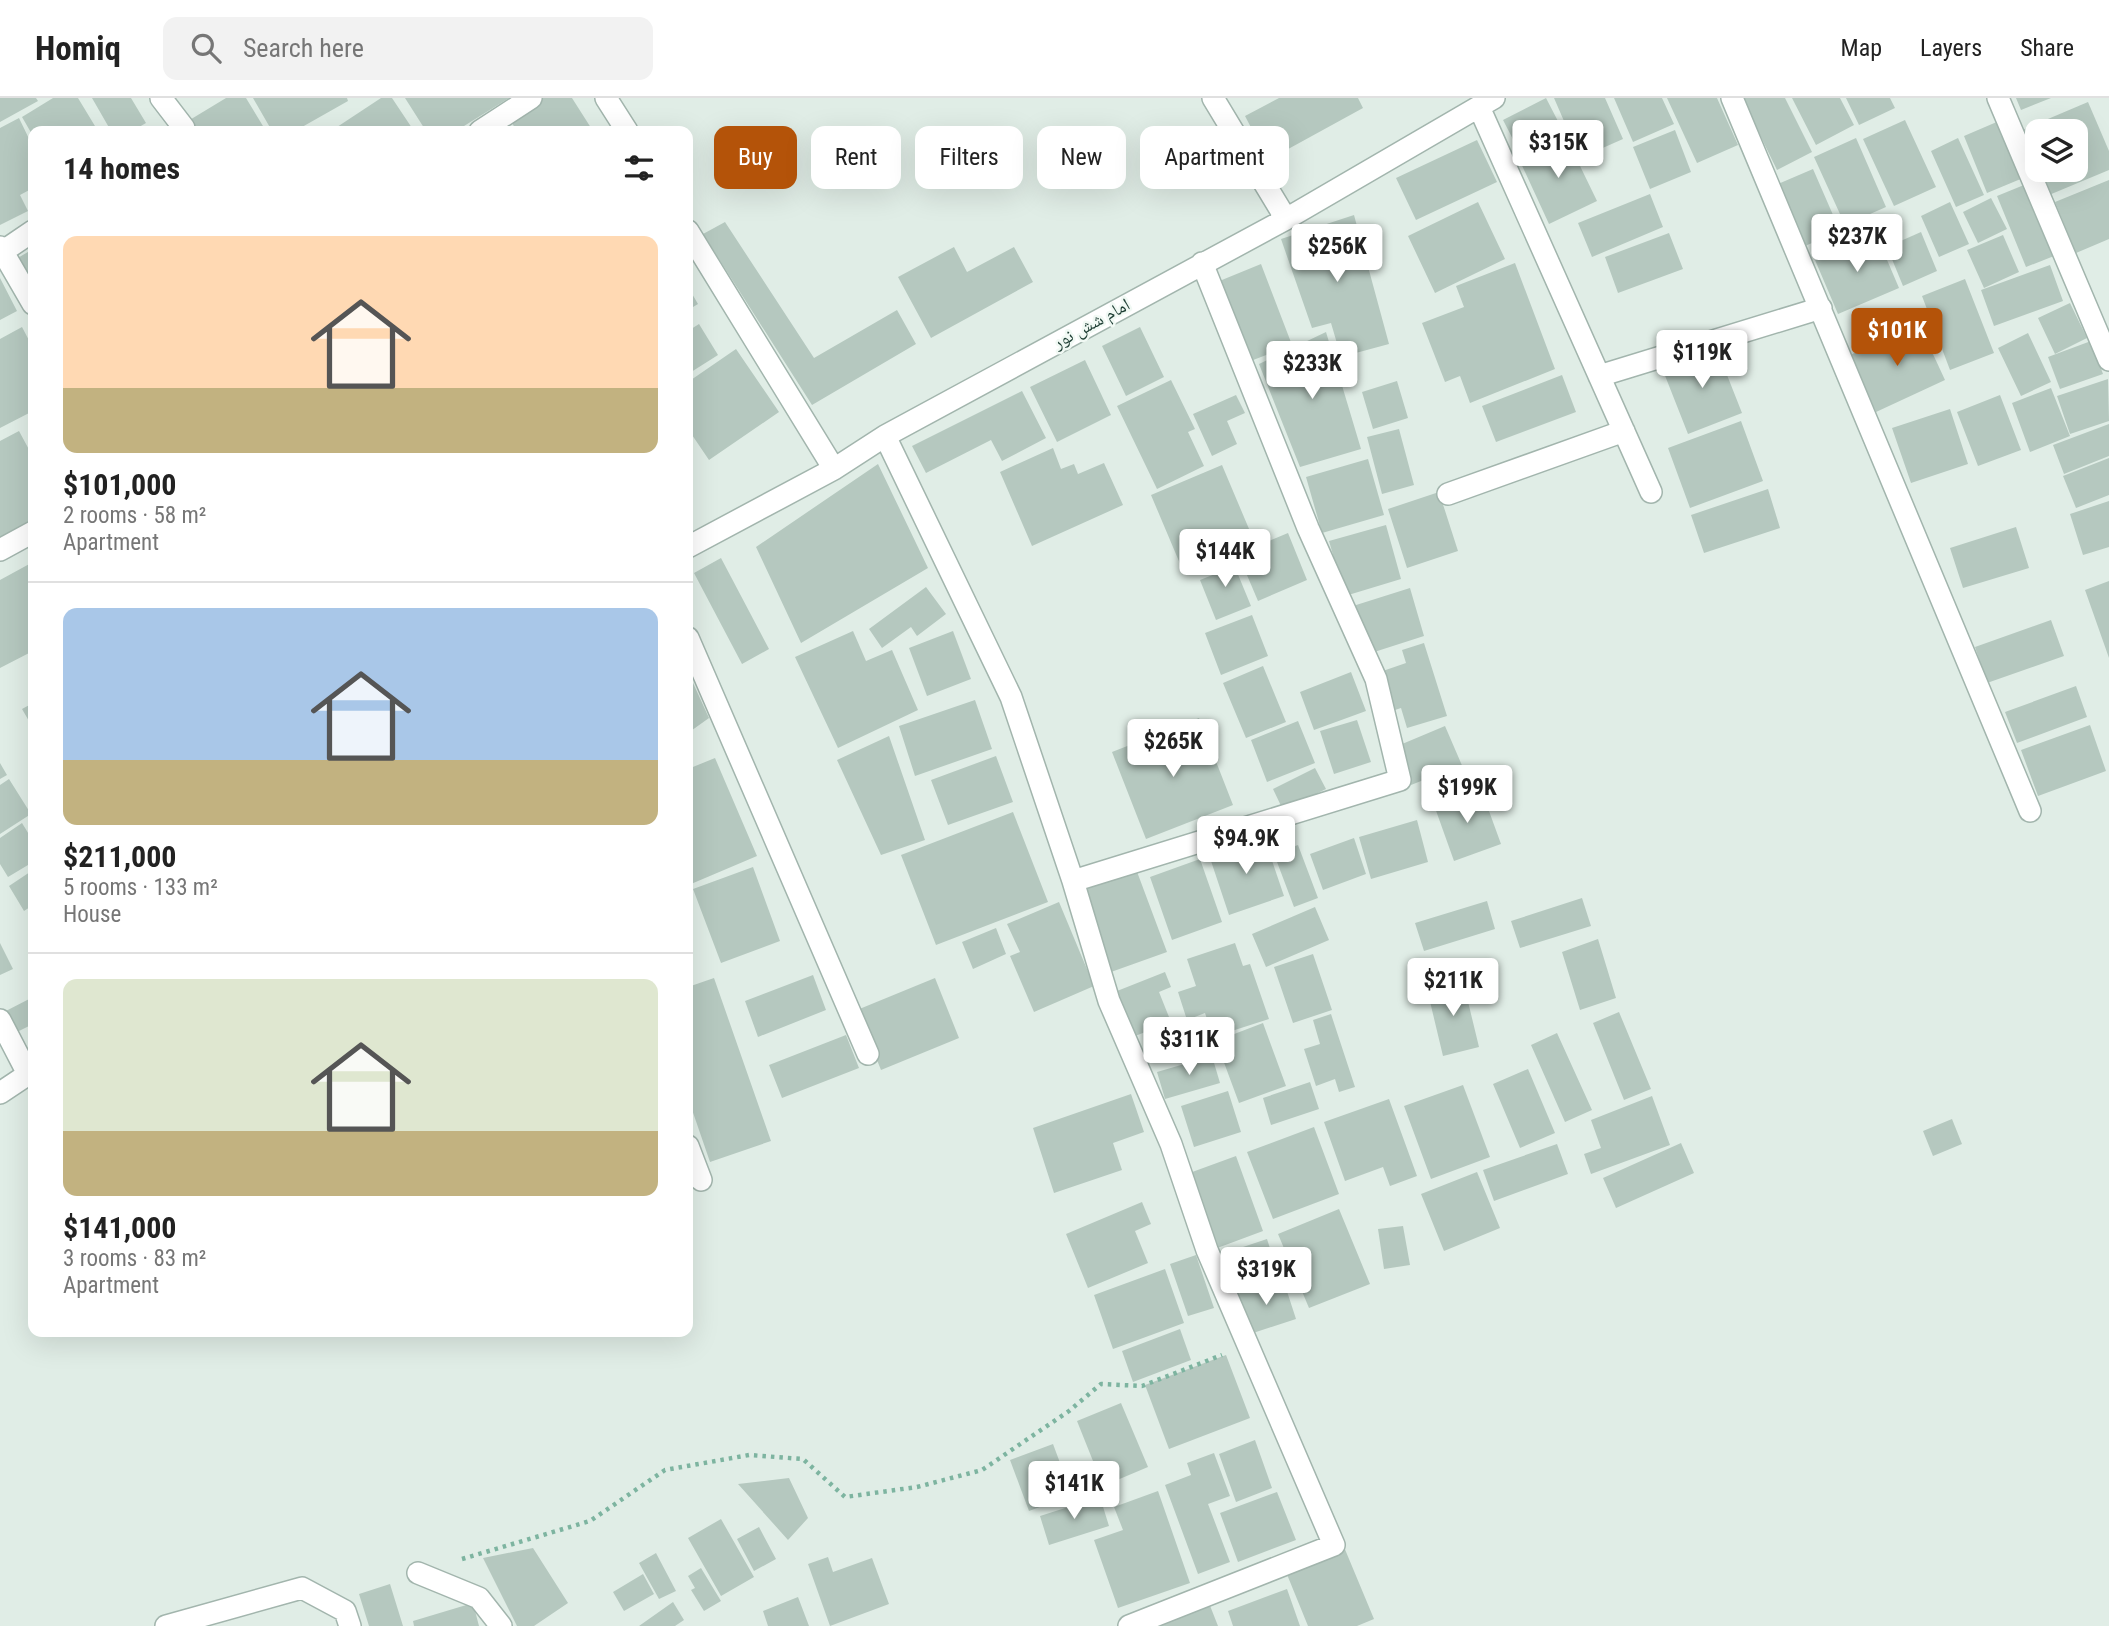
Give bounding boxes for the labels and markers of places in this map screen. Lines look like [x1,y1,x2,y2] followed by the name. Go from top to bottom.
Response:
[1509,120,1607,180] pin: $315K
[1808,214,1906,274] pin: $237K
[1288,225,1386,284] pin: $256K
[1848,308,1946,368] pin: $101K
[1653,330,1751,390] pin: $119K
[1263,342,1361,401] pin: $233K
[1176,530,1274,589] pin: $144K
[1124,720,1222,779] pin: $265K
[1418,766,1516,825] pin: $199K
[1189,816,1303,876] pin: $94.9K
[1404,958,1502,1018] pin: $211K
[1140,1018,1238,1077] pin: $311K
[1217,1248,1315,1307] pin: $319K
[1025,1462,1123,1521] pin: $141K

